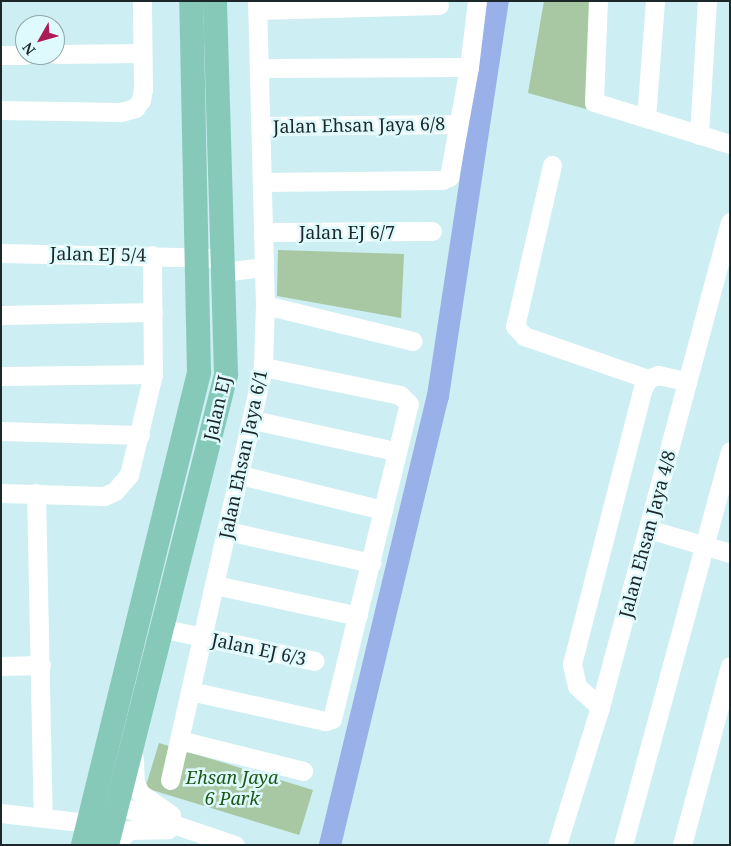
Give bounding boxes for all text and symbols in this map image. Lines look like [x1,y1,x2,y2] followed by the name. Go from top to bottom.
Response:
[15,15,65,65] north arrow
[18,39,39,59] text: N
[273,113,445,137] street label: Jalan Ehsan Jaya 6/8
[299,221,395,243] street label: Jalan EJ 6/7
[50,242,146,266] street label: Jalan EJ 5/4
[215,368,271,540] street label: Jalan Ehsan Jaya 6/1
[199,373,235,443] street label: Jalan EJ
[614,448,680,620] street label: Jalan Ehsan Jaya 4/8
[210,628,308,670] street label: Jalan EJ 6/3
[186,767,278,810] park label: Ehsan Jaya 6 Park

